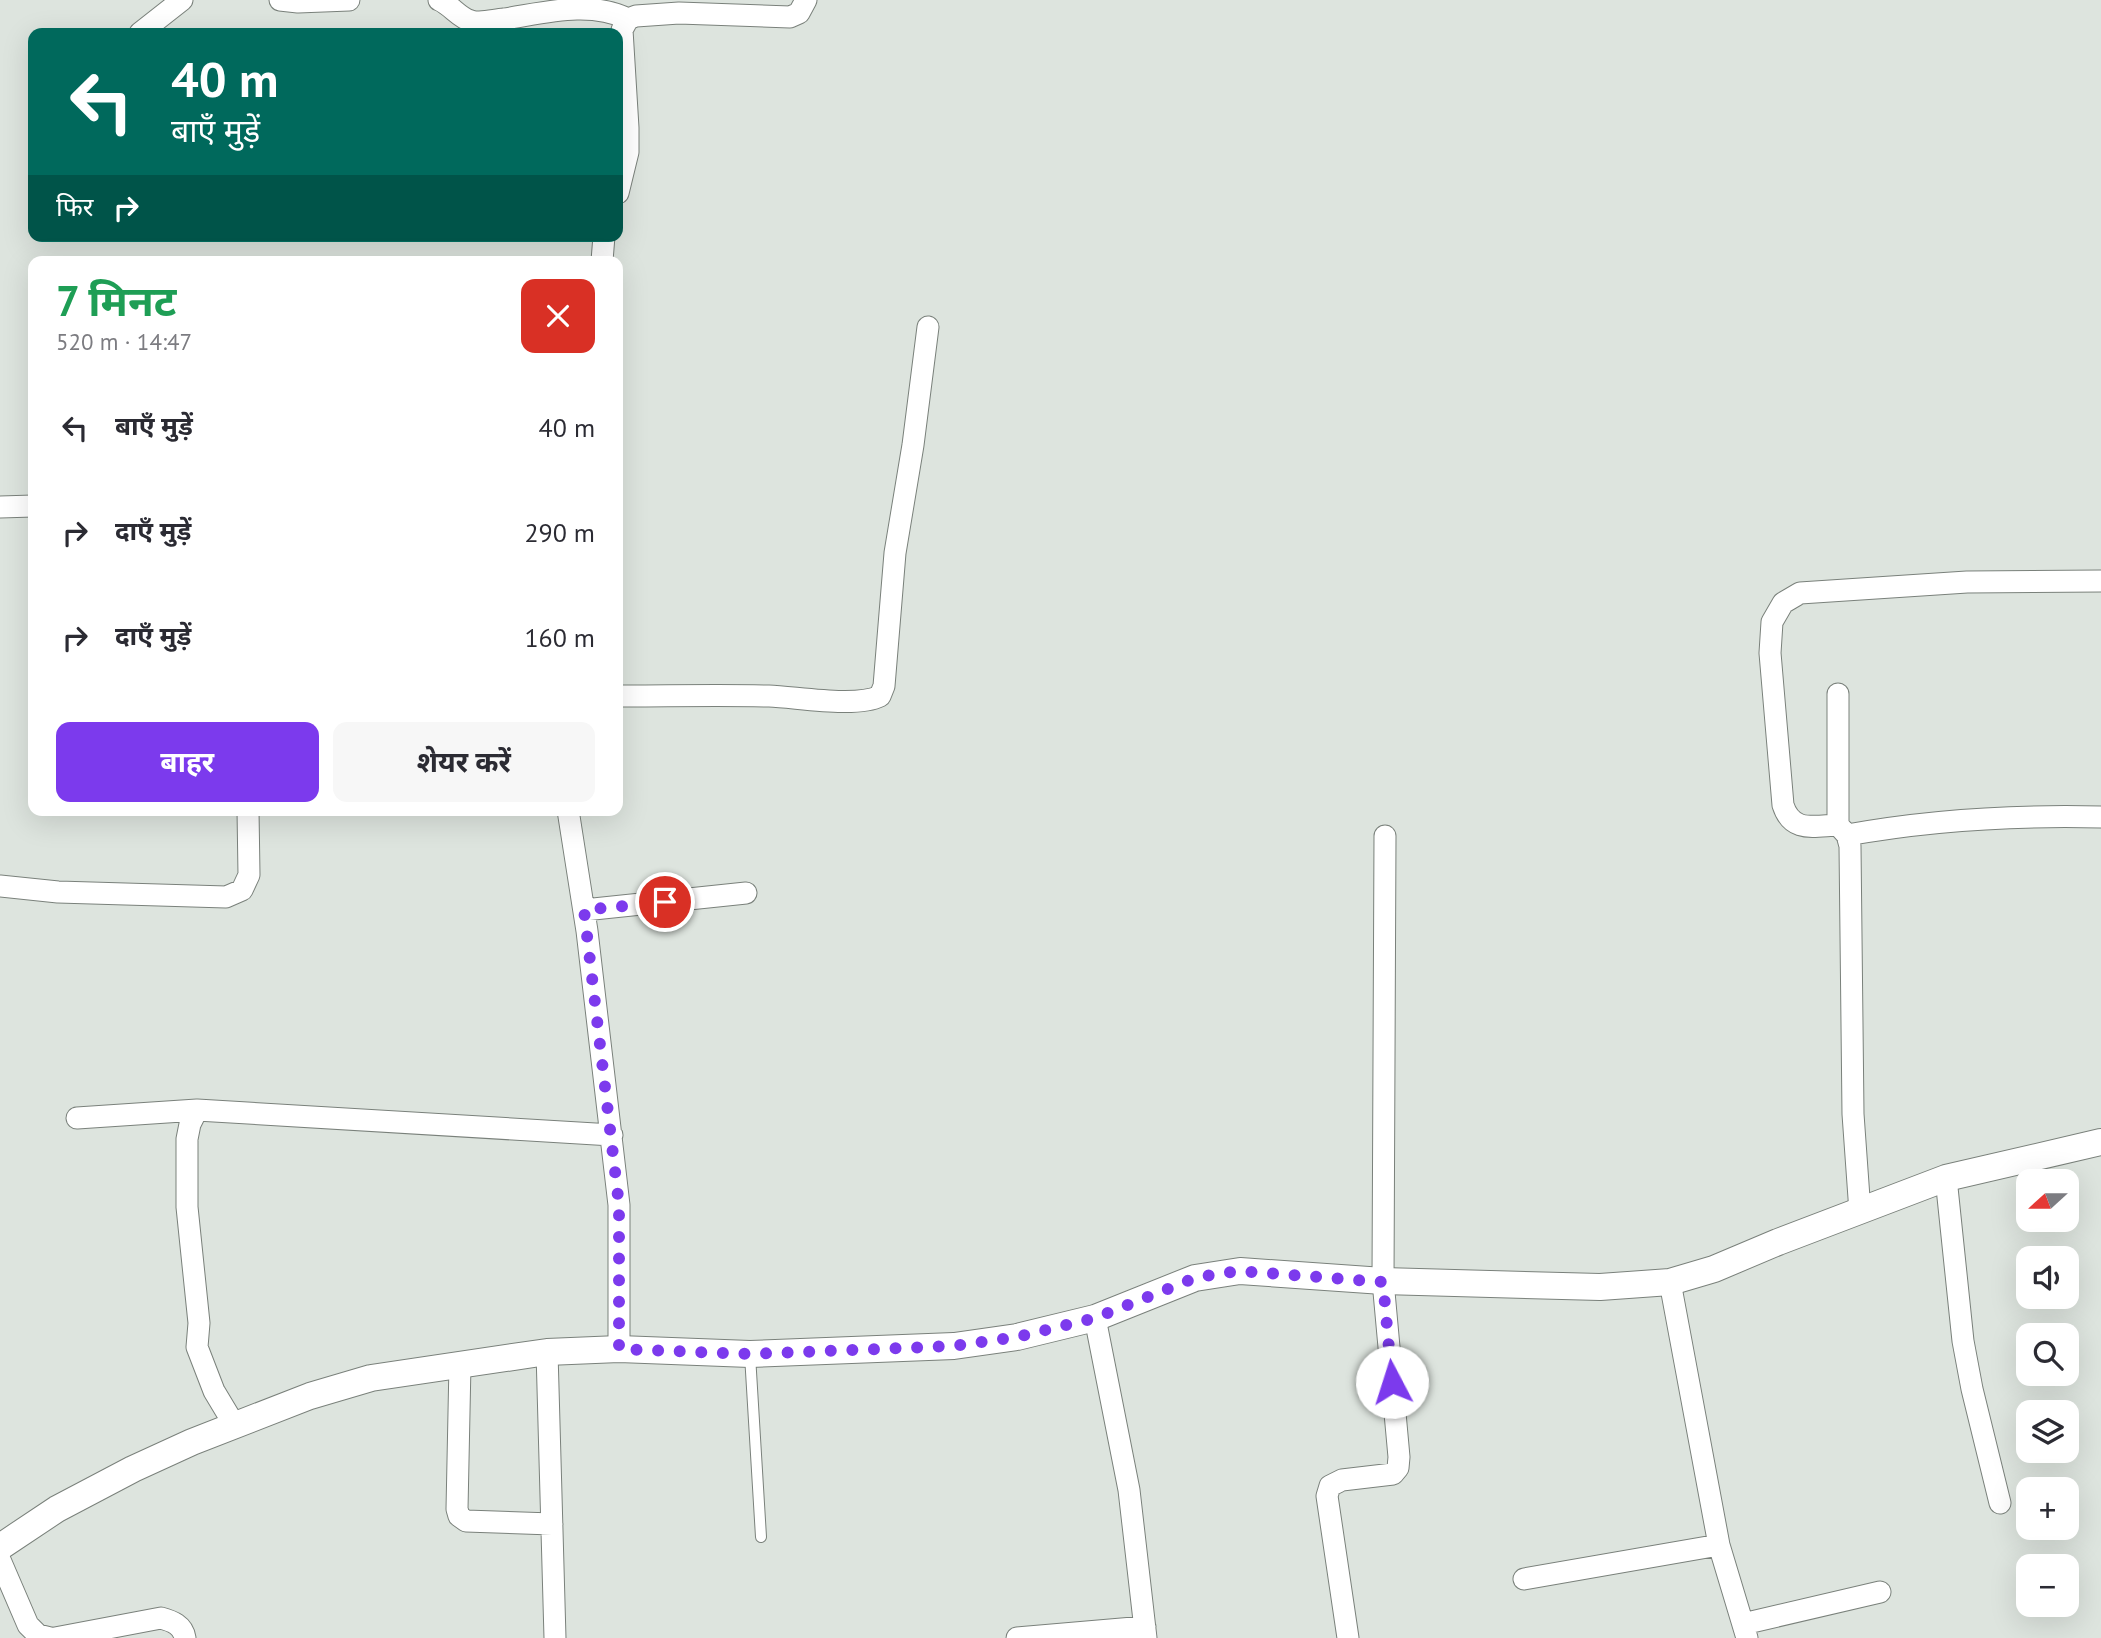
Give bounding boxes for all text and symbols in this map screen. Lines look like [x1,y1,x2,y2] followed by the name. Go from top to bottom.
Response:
[171,47,278,111] text: 40 m
[56,56,147,147] icon: left
[171,109,260,151] text: बाएँ मुड़ें
[107,189,145,227] icon: right
[56,190,93,223] text: फिर
[56,273,176,328] text: 7 मिनट
[521,279,595,353] button: close
[56,327,192,356] text: 520 m · 14:47
[56,409,94,447] icon: left
[115,409,193,442] text: बाएँ मुड़ें
[539,411,595,444] text: 40 m
[56,514,94,552] icon: right
[115,514,191,547] text: दाएँ मुड़ें
[524,516,595,549] text: 290 m
[56,619,94,657] icon: right
[115,619,191,652] text: दाएँ मुड़ें
[524,621,595,654] text: 160 m
[56,722,319,802] button: बाहर
[333,722,595,802] button: शेयर करें
[635,872,695,932] pin
[646,883,684,921] icon: arrive
[2016,1169,2079,1232] north arrow
[2016,1169,2079,1617] map controls
[2016,1246,2079,1309] button: sound
[2016,1323,2079,1386] button: search
[1355,1345,1429,1419] position arrow
[2016,1400,2079,1463] button: layers
[2016,1477,2079,1540] button: +
[2016,1554,2079,1617] button: −

